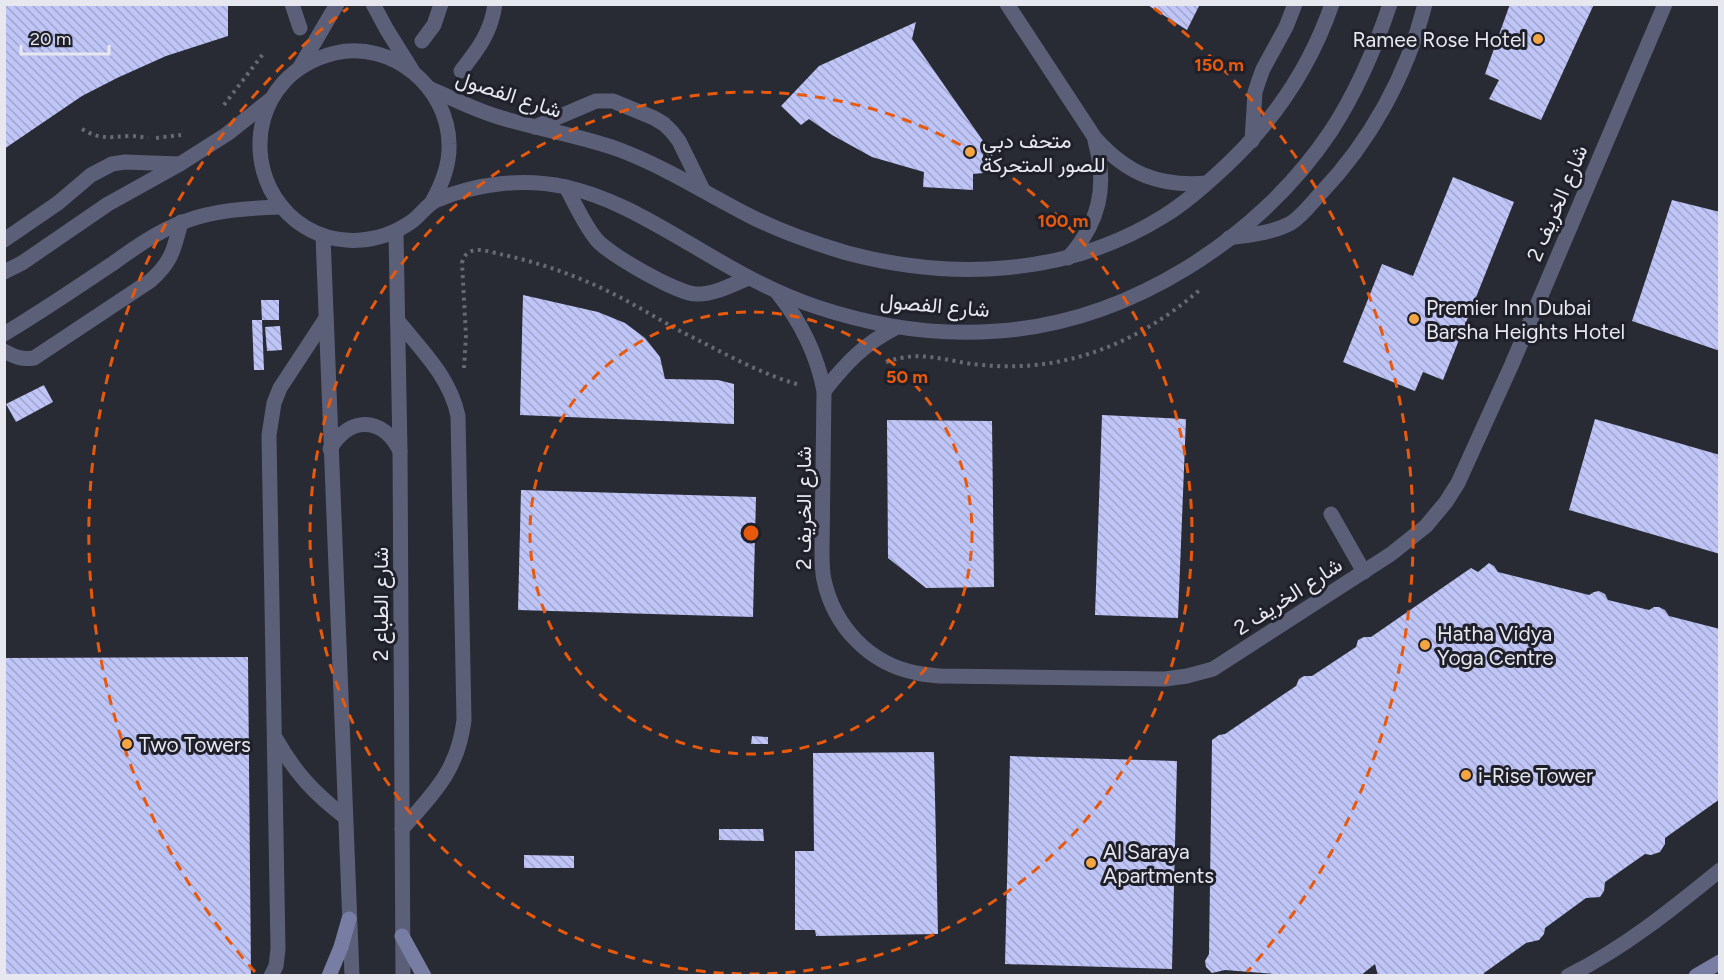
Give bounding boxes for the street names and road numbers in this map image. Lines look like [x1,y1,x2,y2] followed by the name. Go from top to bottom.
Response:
[452,65,565,125] street label: شارع الفصول
[1521,141,1595,266] street label: شارع الخريف 2
[879,288,991,324] street label: شارع الفصول
[791,446,818,570] street label: شارع الخريف 2
[368,547,395,661] street label: شارع الطباع 2
[1229,552,1348,642] street label: شارع الخريف 2

